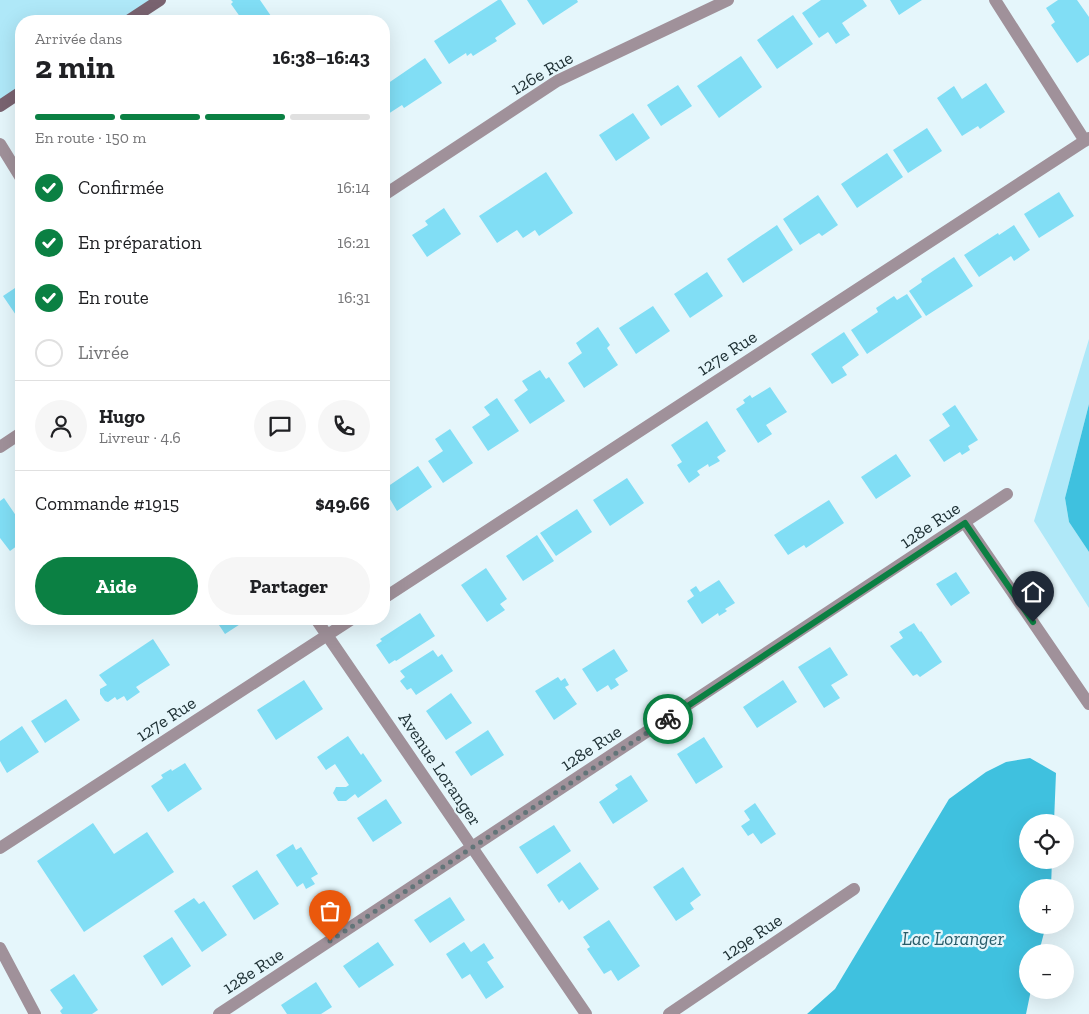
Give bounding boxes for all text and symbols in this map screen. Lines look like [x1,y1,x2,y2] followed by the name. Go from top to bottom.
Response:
[35,29,122,48] text: Arrivée dans
[273,46,370,69] text: 16:38–16:43
[507,46,577,100] street label: 126e Rue
[35,48,115,86] text: 2 min
[35,128,146,147] text: En route · 150 m
[35,174,63,202] icon: check
[78,176,164,199] text: Confirmée
[337,178,370,197] text: 16:14
[35,229,63,257] icon: check
[78,231,202,254] text: En préparation
[337,233,370,252] text: 16:21
[35,284,63,312] icon: check
[78,286,149,309] text: En route
[338,288,370,307] text: 16:31
[693,326,761,380] street label: 127e Rue
[78,341,129,364] text: Livrée
[35,400,87,452] button: person
[254,400,306,452] button: chat
[318,400,370,452] button: phone
[99,405,145,428] text: Hugo
[99,428,181,447] text: Livreur · 4.6
[35,492,179,515] text: Commande #1915
[315,492,370,515] text: $49.66
[896,497,964,553] street label: 128e Rue
[35,557,198,615] button: Aide
[208,557,370,615] button: Partager
[1012,571,1054,622] pin
[1019,578,1047,606] icon: home
[132,692,200,746] street label: 127e Rue
[643,694,693,744] courier
[654,705,682,733] icon: bike
[394,708,486,830] street label: Avenue Loranger
[556,720,626,776] street label: 128e Rue
[1019,814,1074,999] map controls
[1019,814,1074,869] button: locate
[1019,879,1074,934] button: +
[309,890,351,941] pin
[316,897,344,925] icon: bag
[718,909,786,965] street label: 129e Rue
[902,927,1004,950] water label: Lac Loranger
[218,943,288,999] street label: 128e Rue
[1019,944,1074,999] button: −

